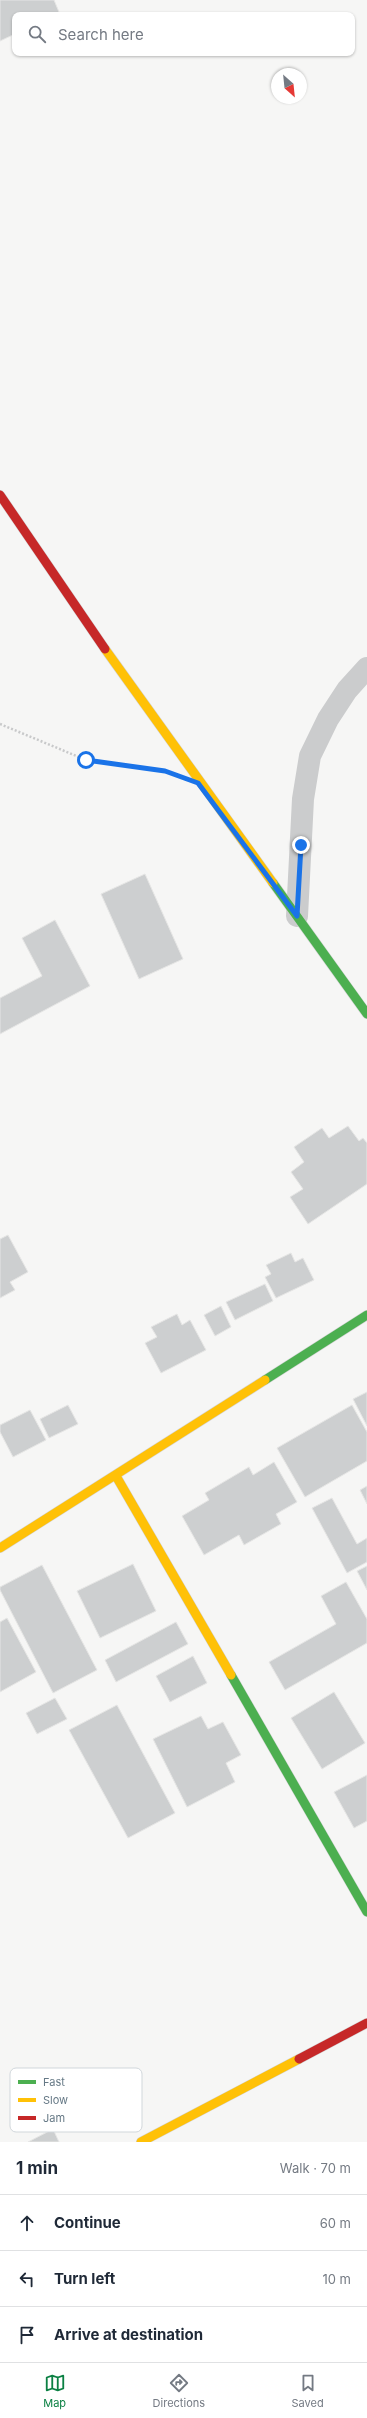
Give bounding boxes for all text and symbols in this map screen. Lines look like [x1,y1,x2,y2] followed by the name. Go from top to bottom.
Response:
[12,12,355,56] search box
[26,23,48,45] icon: search
[58,25,144,44] text: Search here
[271,68,307,104] north arrow
[77,751,95,769] route start
[292,836,310,854] route end
[10,2068,142,2132] legend
[43,2075,65,2089] text: Fast
[43,2093,68,2107] text: Slow
[43,2111,65,2125] text: Jam
[16,2158,58,2178] text: 1 min
[280,2160,351,2176] text: Walk · 70 m
[16,2212,38,2234] icon: ahead
[54,2213,121,2232] text: Continue
[320,2215,351,2231] text: 60 m
[16,2268,38,2290] icon: left
[54,2269,115,2288] text: Turn left
[322,2271,351,2287] text: 10 m
[16,2324,38,2346] icon: arrive
[54,2325,203,2344] text: Arrive at destination
[43,2372,66,2410] tab: Map
[153,2372,205,2410] tab: Directions
[292,2372,324,2410] tab: Saved

